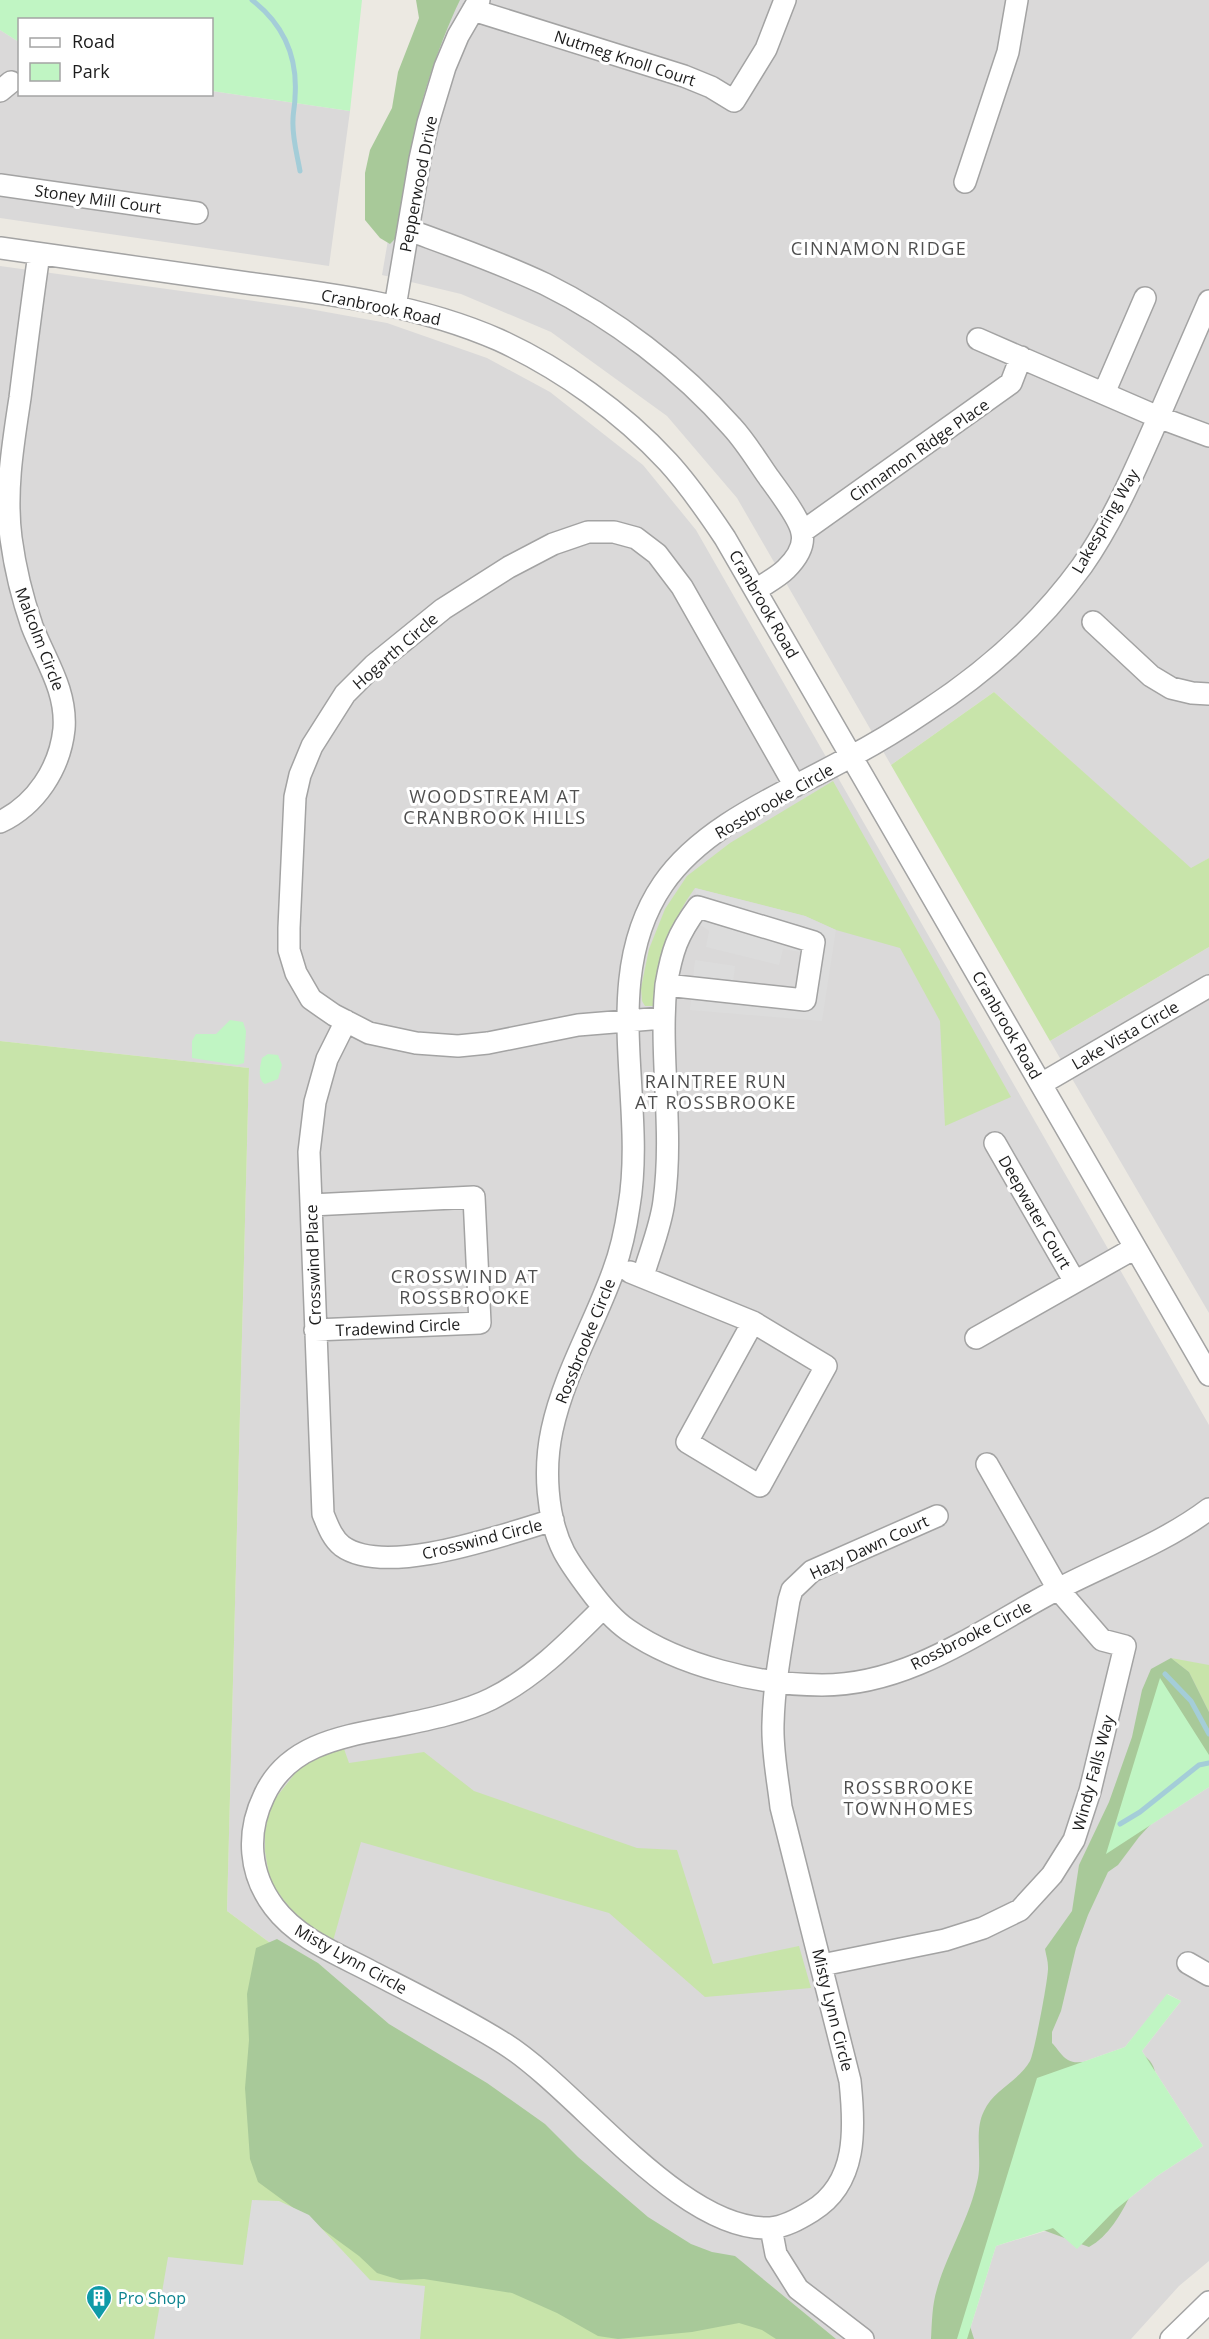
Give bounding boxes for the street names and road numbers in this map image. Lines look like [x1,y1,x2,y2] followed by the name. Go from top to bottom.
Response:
[551,25,699,91] street label: Nutmeg Knoll Court
[394,114,442,254] street label: Pepperwood Drive
[33,179,163,219] street label: Stoney Mill Court
[319,284,443,330] street label: Cranbrook Road
[845,393,993,507] street label: Cinnamon Ridge Place
[1066,464,1144,577] street label: Lakespring Way
[724,546,804,662] street label: Cranbrook Road
[10,584,70,694] street label: Malcolm Circle
[348,608,442,694] street label: Hogarth Circle
[711,758,837,844] street label: Rossbrooke Circle
[967,967,1047,1083] street label: Cranbrook Road
[1067,995,1183,1075] street label: Lake Vista Circle
[994,1151,1077,1273] street label: Deepwater Court
[300,1204,326,1326] street label: Crosswind Place
[550,1275,620,1407] street label: Rossbrooke Circle
[335,1313,461,1341] street label: Tradewind Circle
[806,1510,932,1584] street label: Hazy Dawn Court
[420,1513,544,1565] street label: Crosswind Circle
[907,1595,1035,1675] street label: Rossbrooke Circle
[1067,1712,1119,1833] street label: Windy Falls Way
[291,1919,411,1999] street label: Misty Lynn Circle
[807,1946,859,2074] street label: Misty Lynn Circle

